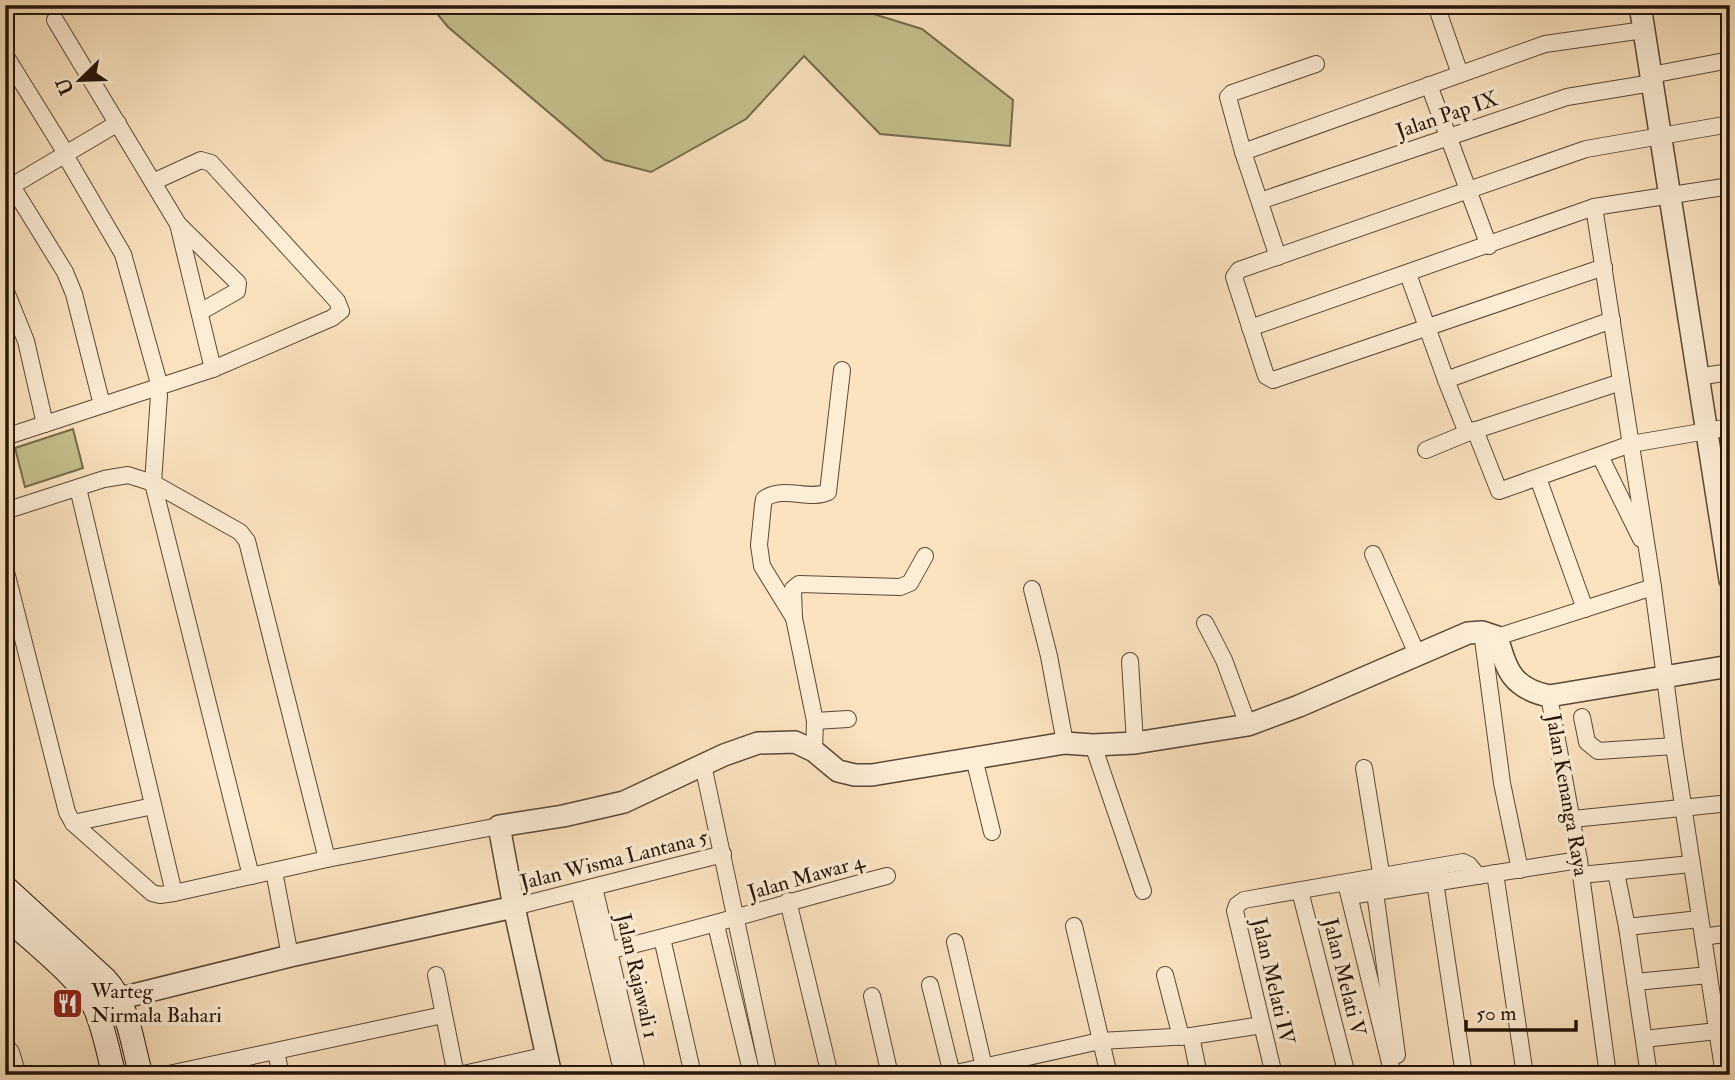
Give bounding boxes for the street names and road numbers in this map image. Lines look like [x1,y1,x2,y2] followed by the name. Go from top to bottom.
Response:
[1391,85,1502,145] street label: Jalan Pap IX
[1539,711,1595,878] street label: Jalan Kenanga Raya
[516,823,711,897] street label: Jalan Wisma Lantana 5
[744,847,869,907] street label: Jalan Mawar 4
[609,910,664,1041] street label: Jalan Rajawali 1
[1245,914,1301,1048] street label: Jalan Melati IV
[1316,914,1372,1040] street label: Jalan Melati V

